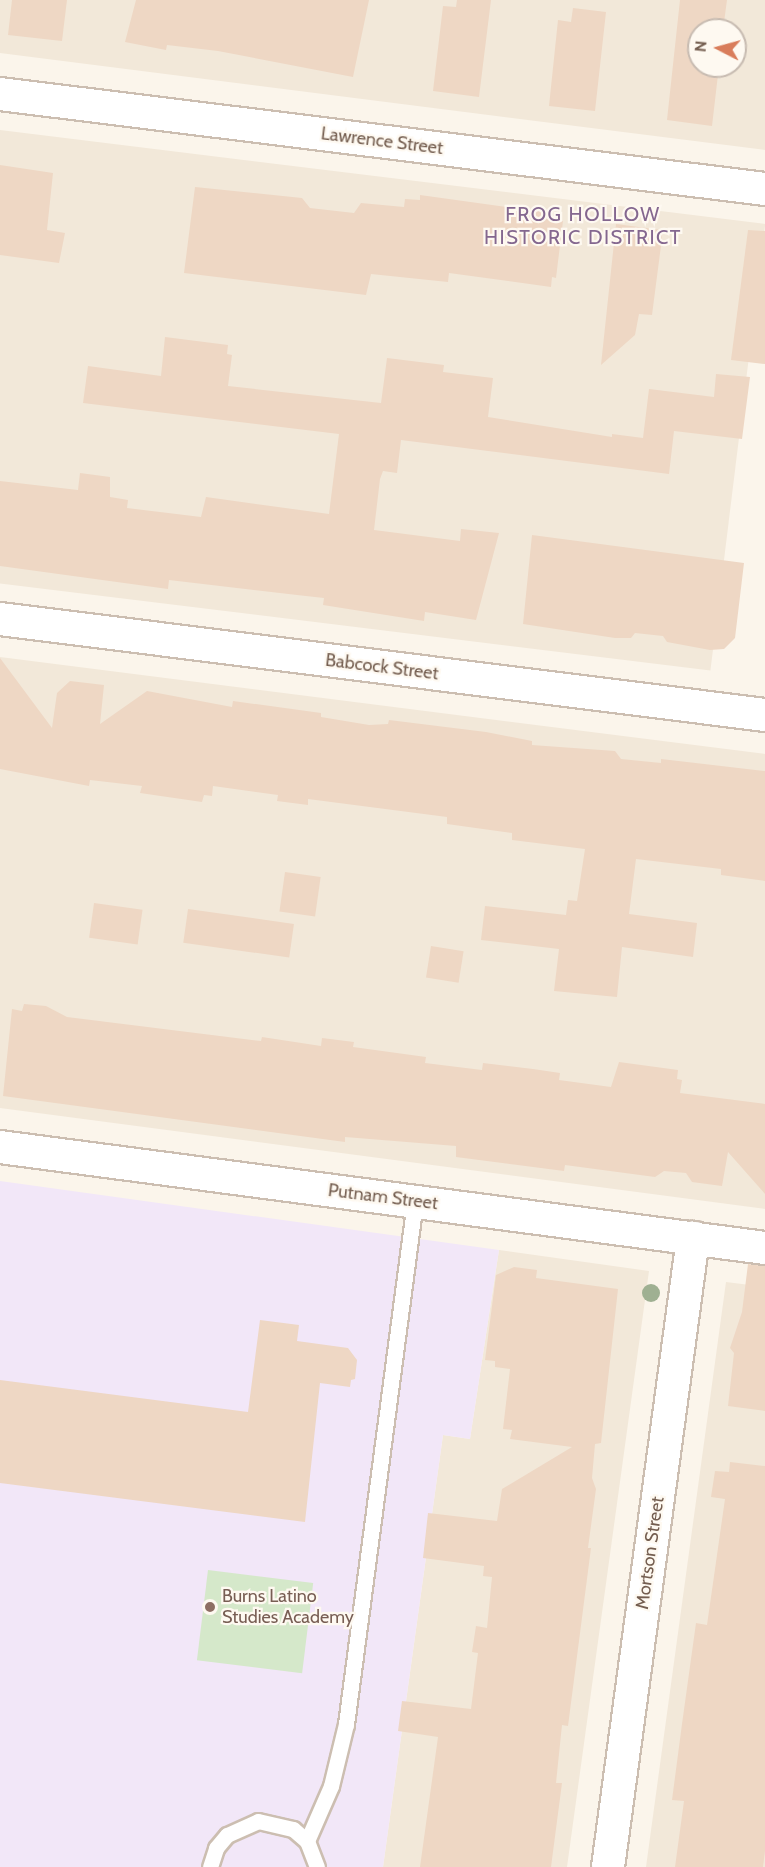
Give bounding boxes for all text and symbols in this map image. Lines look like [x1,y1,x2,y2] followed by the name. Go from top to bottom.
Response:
[687,18,747,78] north arrow
[691,40,711,53] text: N
[320,123,444,159] street label: Lawrence Street
[484,202,682,249] district label: FROG HOLLOW HISTORIC DISTRICT
[324,649,440,685] street label: Babcock Street
[327,1180,439,1214] street label: Putnam Street
[631,1495,669,1611] street label: Mortson Street
[222,1586,354,1628] place label: Burns Latino Studies Academy
[203,1600,217,1614] marker: Burns Latino Studies Academy

